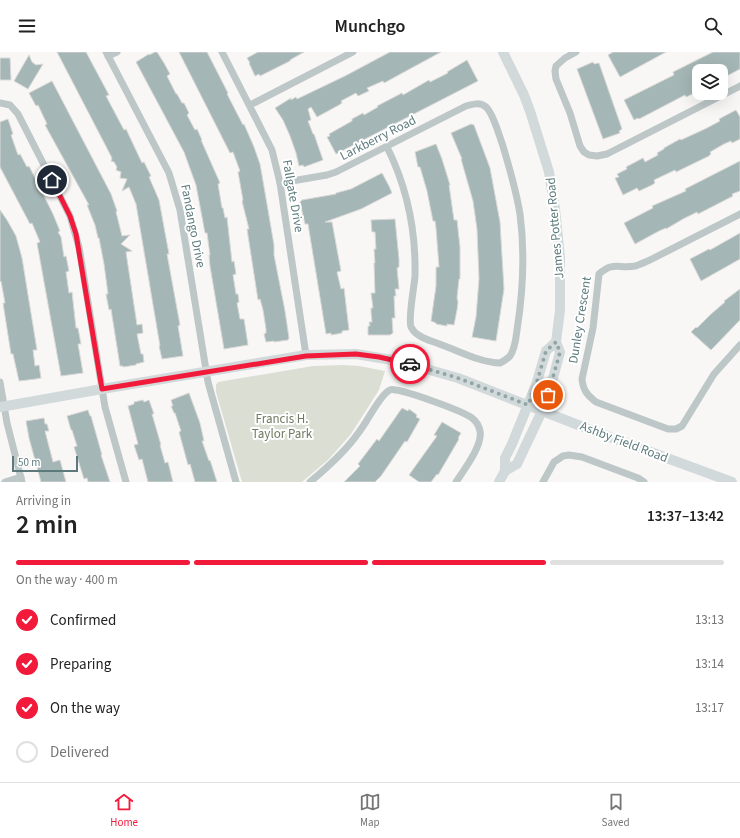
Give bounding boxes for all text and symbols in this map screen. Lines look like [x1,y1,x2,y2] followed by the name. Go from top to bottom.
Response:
[335,14,405,39] text: Munchgo
[16,15,38,37] icon: menu
[702,15,724,37] icon: search
[692,64,728,100] map controls
[692,64,728,100] button: layers
[337,111,419,165] street label: Larkberry Road
[278,158,308,234] street label: Fallgate Drive
[35,163,69,197] pin
[41,169,63,191] icon: home
[542,177,568,279] street label: James Potter Road
[176,183,210,269] street label: Fandango Drive
[564,275,596,365] street label: Dunley Crescent
[390,344,430,384] courier
[399,353,421,375] icon: car
[531,378,565,412] pin
[537,384,559,406] icon: bag
[252,410,313,443] park label: Francis H. Taylor Park
[577,417,671,467] street label: Ashby Field Road
[12,454,78,473] scale bar
[18,455,40,470] text: 50 m
[16,492,71,510] text: Arriving in
[16,506,78,543] text: 2 min
[647,506,724,527] text: 13:37–13:42
[16,571,118,589] text: On the way · 400 m
[16,609,38,631] icon: check
[50,610,116,631] text: Confirmed
[695,611,724,629] text: 13:13
[16,653,38,675] icon: check
[50,654,111,675] text: Preparing
[695,655,724,673] text: 13:14
[16,697,38,719] icon: check
[50,698,120,719] text: On the way
[695,699,724,717] text: 13:17
[50,742,109,763] text: Delivered
[110,791,138,830] tab: Home
[359,791,381,830] tab: Map
[602,791,630,830] tab: Saved

